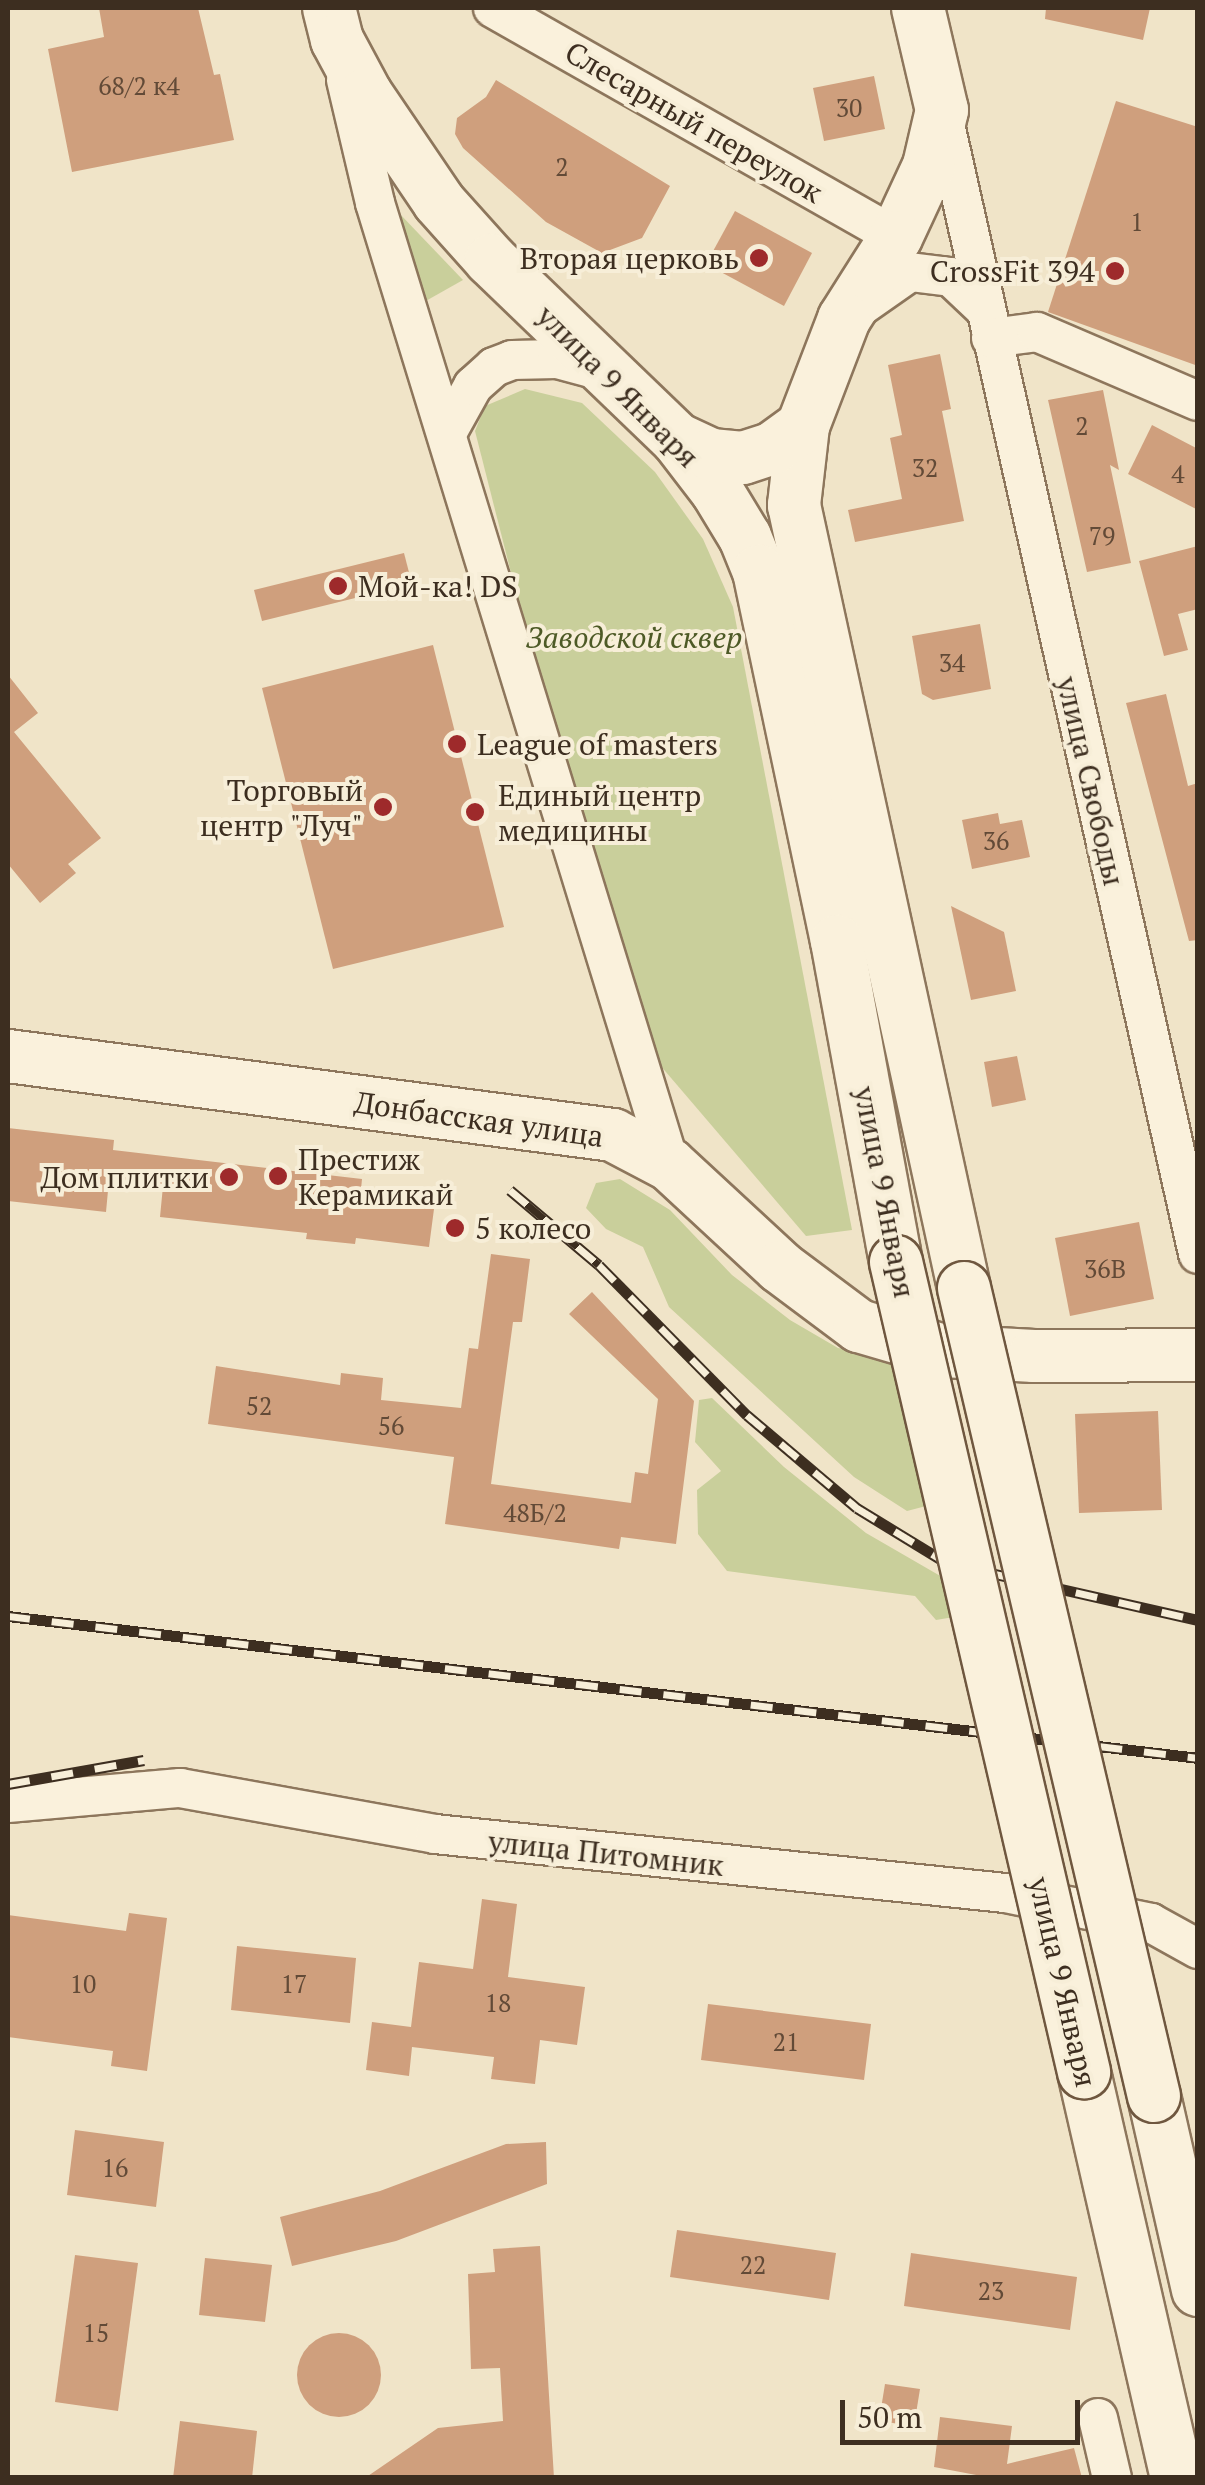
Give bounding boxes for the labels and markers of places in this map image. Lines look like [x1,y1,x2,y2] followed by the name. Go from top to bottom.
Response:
[520,240,739,276] place label: Вторая церковь
[748,247,770,269] marker: Вторая церковь
[930,253,1095,289] place label: CrossFit 394
[1104,260,1126,282] marker: CrossFit 394
[358,568,518,604] place label: Мой-ка! DS
[327,575,349,597] marker: Мой-ка! DS
[477,726,718,762] place label: League of masters
[446,733,468,755] marker: League of masters
[199,772,363,842] place label: Торговый центр "Луч"
[498,777,701,848] place label: Единый центр медицины
[372,796,394,818] marker: Торговый центр "Луч"
[462,799,488,825] marker: Единый центр медицины
[298,1141,454,1212] place label: Престиж Керамикай
[41,1159,209,1195] place label: Дом плитки
[267,1165,289,1187] marker: Престиж Керамикай
[218,1166,240,1188] marker: Дом плитки
[475,1210,591,1246] place label: 5 колесо
[444,1217,466,1239] marker: 5 колесо

